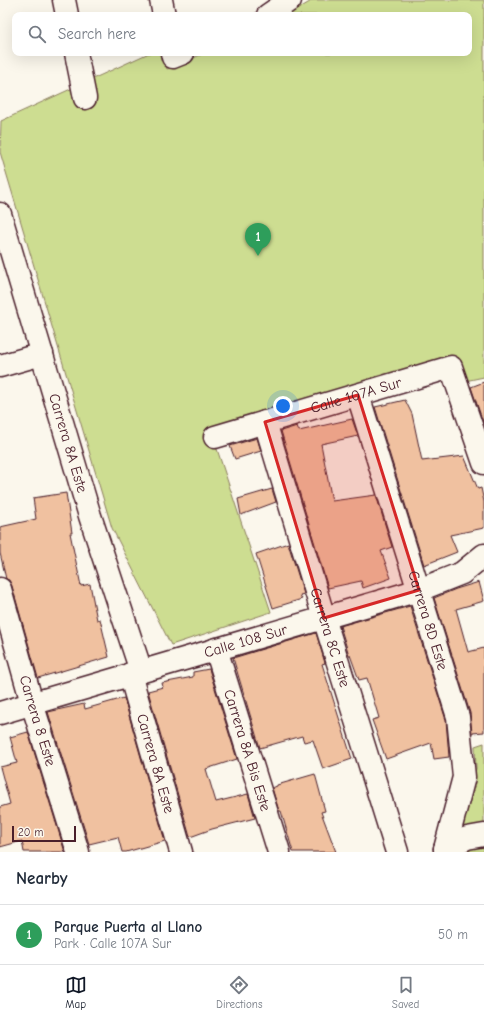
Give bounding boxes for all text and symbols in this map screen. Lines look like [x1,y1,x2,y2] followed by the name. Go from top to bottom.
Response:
[12,12,472,56] search box
[26,23,48,45] icon: search
[58,25,136,43] text: Search here
[245,223,271,256] pin: 1
[308,373,404,417] street label: Calle 107A Sur
[45,391,92,495] street label: Carrera 8A Este
[273,396,293,416] your location
[404,568,452,673] street label: Carrera 8D Este
[306,585,354,690] street label: Carrera 8C Este
[202,620,289,662] street label: Calle 108 Sur
[16,673,60,769] street label: Carrera 8 Este
[220,687,275,814] street label: Carrera 8A Bis Este
[133,712,179,816] street label: Carrera 8A Este
[12,824,76,843] scale bar
[18,826,43,839] text: 20 m
[16,869,67,888] text: Nearby
[54,918,202,936] text: Parque Puerta al Llano
[26,927,32,942] text: 1
[438,927,468,942] text: 50 m
[54,936,171,951] text: Park · Calle 107A Sur
[65,974,87,1011] tab: Map
[216,974,263,1011] tab: Directions
[392,974,419,1011] tab: Saved

